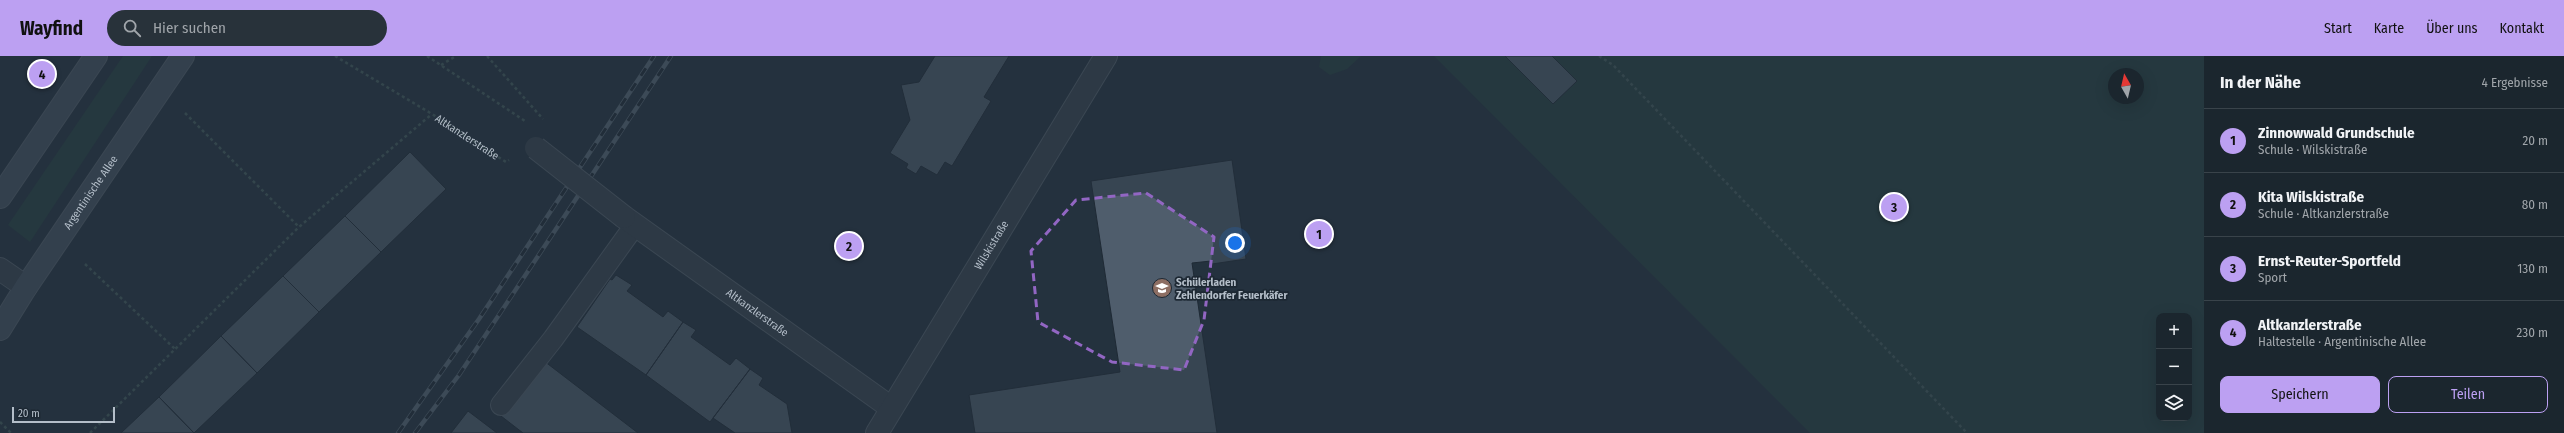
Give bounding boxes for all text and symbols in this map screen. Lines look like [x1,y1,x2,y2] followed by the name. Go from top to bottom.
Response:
[107,10,387,46] search box
[20,17,83,40] text: Wayfind
[121,17,143,39] icon: search
[153,19,226,37] text: Hier suchen
[2324,20,2352,37] text: Start
[2374,20,2404,37] text: Karte
[2426,20,2478,37] text: Über uns
[2500,20,2544,37] text: Kontakt
[29,59,55,89] pin: 4
[2108,68,2144,104] north arrow
[2220,72,2301,93] text: In der Nähe
[2482,75,2548,90] text: 4 Ergebnisse
[433,112,501,163] street label: Altkanzlerstraße
[2258,124,2415,142] text: Zinnowwald Grundschule
[2230,133,2236,148] text: 1
[2522,133,2548,148] text: 20 m
[2258,142,2367,157] text: Schule · Wilskistraße
[61,153,120,232] street label: Argentinische Allee
[2258,188,2364,206] text: Kita Wilskistraße
[1881,192,1907,222] pin: 3
[2230,197,2236,212] text: 2
[2522,197,2548,212] text: 80 m
[2258,206,2389,221] text: Schule · Altkanzlerstraße
[972,218,1011,272] street label: Wilskistraße
[1306,219,1332,249] pin: 1
[836,231,862,261] pin: 2
[1225,233,1245,253] your location
[2258,252,2401,270] text: Ernst-Reuter-Sportfeld
[2230,261,2236,276] text: 3
[2517,261,2548,276] text: 130 m
[2258,270,2287,285] text: Sport
[1176,276,1288,302] place label: Schülerladen Zehlendorfer Feuerkäfer
[1151,277,1173,299] school or university icon: Schülerladen Zehlendorfer Feuerkäfer
[724,286,791,339] street label: Altkanzlerstraße
[2156,313,2192,421] map controls
[2156,313,2192,349] button: +
[2258,316,2362,334] text: Altkanzlerstraße
[2230,325,2236,340] text: 4
[2517,325,2548,340] text: 230 m
[2258,334,2426,349] text: Haltestelle · Argentinische Allee
[2156,349,2192,385] button: −
[2220,376,2380,413] button: Speichern
[2388,376,2548,413] button: Teilen
[2156,385,2192,421] button: layers
[12,405,115,424] scale bar
[18,407,40,420] text: 20 m

